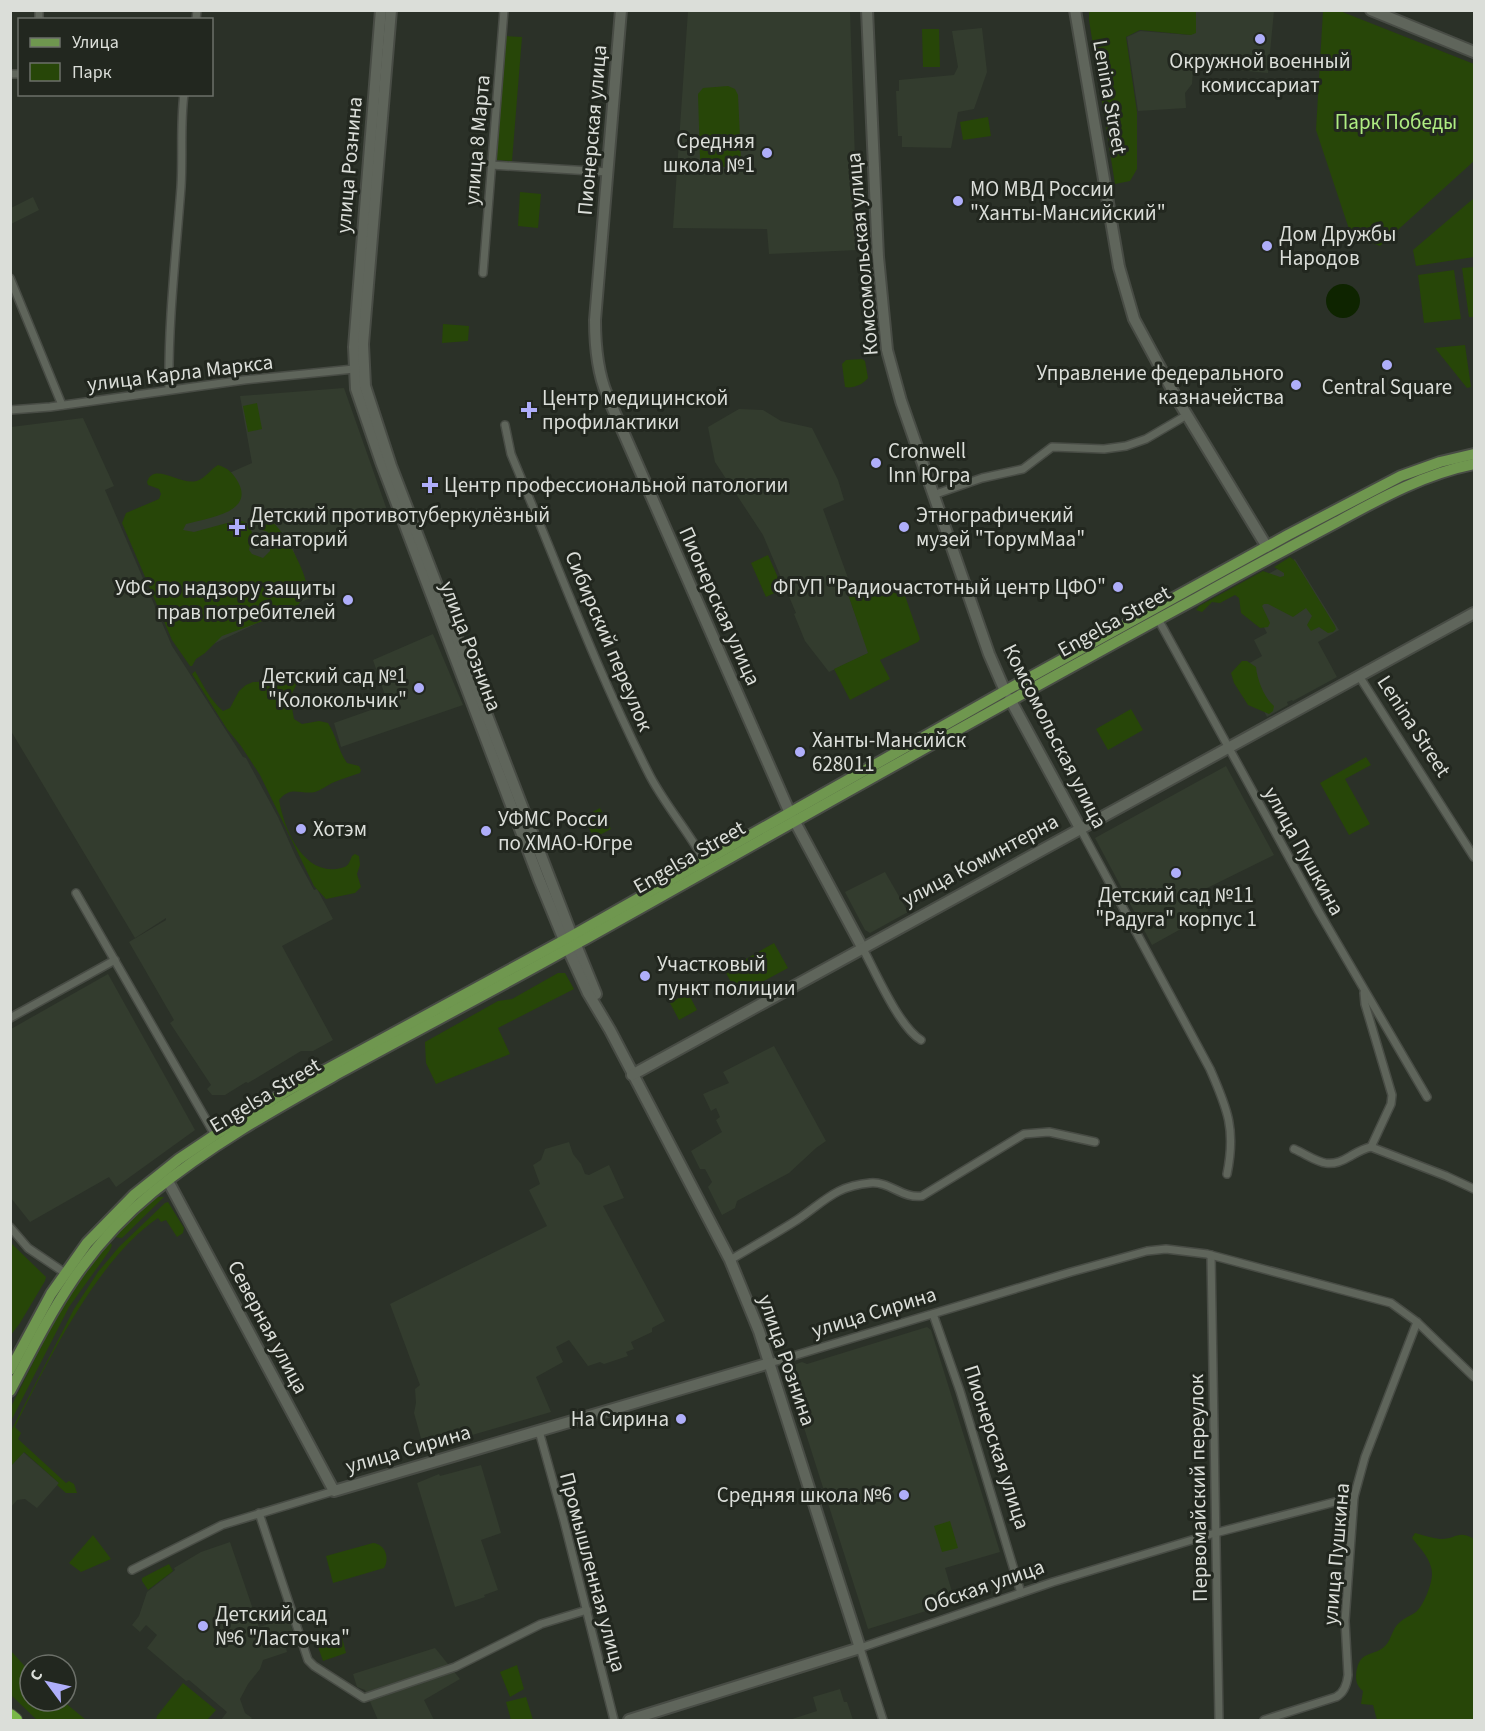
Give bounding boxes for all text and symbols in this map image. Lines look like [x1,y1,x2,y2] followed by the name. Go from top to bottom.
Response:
[18,18,213,96] legend
[72,30,119,55] text: Улица
[1253,32,1267,46] marker: Окружной военный комиссариат
[1085,37,1135,157] street label: Lenina Street
[570,43,614,217] street label: Пионерская улица
[1169,46,1351,100] place label: Окружной военный комиссариат
[72,60,112,85] text: Парк
[456,74,498,206] street label: улица 8 Марта
[328,95,370,235] street label: улица Рознина
[1335,107,1457,137] park label: Парк Победы
[663,126,755,180] place label: Средняя школа №1
[760,146,774,160] marker: Средняя школа №1
[838,151,886,357] street label: Комсомольская улица
[970,174,1166,228] place label: МО МВД России "Ханты-Мансийский"
[951,194,965,208] marker: МО МВД России "Ханты-Мансийский"
[1279,219,1396,273] place label: Дом Дружбы Народов
[1260,239,1274,253] marker: Дом Дружбы Народов
[85,347,275,399] street label: улица Карла Маркса
[1037,358,1284,412] place label: Управление федерального казначейства
[1380,358,1394,372] marker: Central Square
[1322,372,1452,402] place label: Central Square
[1289,378,1303,392] marker: Управление федерального казначейства
[542,383,728,437] place label: Центр медицинской профилактики
[520,401,538,419] marker: Центр медицинской профилактики
[888,436,970,490] place label: Cronwell Inn Югра
[869,456,883,470] marker: Cronwell Inn Югра
[444,470,788,500] place label: Центр профессиональной патологии
[421,476,439,494] marker: Центр профессиональной патологии
[250,500,550,554] place label: Детский противотуберкулёзный санаторий
[916,500,1085,554] place label: Этнографичекий музей "ТорумМаа"
[228,518,246,536] marker: Детский противотуберкулёзный санаторий
[897,520,911,534] marker: Этнографичекий музей "ТорумМаа"
[672,522,768,690] street label: Пионерская улица
[557,546,661,736] street label: Сибирский переулок
[773,572,1106,602] place label: ФГУП "Радиочастотный центр ЦФО"
[115,573,336,627] place label: УФС по надзору защиты прав потребителей
[432,577,510,715] street label: улица Рознина
[1052,578,1176,664] street label: Engelsa Street
[1111,580,1125,594] marker: ФГУП "Радиочастотный центр ЦФО"
[341,593,355,607] marker: УФС по надзору защиты прав потребителей
[995,638,1115,834] street label: Комсомольская улица
[261,661,407,715] place label: Детский сад №1 "Колокольчик"
[1370,669,1458,783] street label: Lenina Street
[412,681,426,695] marker: Детский сад №1 "Колокольчик"
[812,725,967,779] place label: Ханты-Мансийск 628011
[793,745,807,759] marker: Ханты-Мансийск 628011
[1256,781,1352,921] street label: улица Пушкина
[498,804,633,858] place label: УФМС Росси по ХМАО-Югре
[896,806,1064,914] street label: улица Коминтерна
[627,813,751,901] street label: Engelsa Street
[313,814,367,844] place label: Хотэм
[294,822,308,836] marker: Хотэм
[479,824,493,838] marker: УФМС Росси по ХМАО-Югре
[1169,866,1183,880] marker: Детский сад №11 "Радуга" корпус 1
[1095,880,1257,934] place label: Детский сад №11 "Радуга" корпус 1
[657,949,796,1003] place label: Участковый пункт полиции
[638,969,652,983] marker: Участковый пункт полиции
[204,1050,326,1140] street label: Engelsa Street
[220,1255,316,1399] street label: Северная улица
[808,1279,940,1345] street label: улица Сирина
[750,1290,824,1430] street label: улица Рознина
[956,1361,1038,1533] street label: Пионерская улица
[1181,1373,1215,1602] street label: Первомайский переулок
[571,1404,669,1434] place label: На Сирина
[674,1412,688,1426] marker: На Сирина
[342,1417,474,1481] street label: улица Сирина
[552,1469,634,1675] street label: Промышленная улица
[717,1480,892,1510] place label: Средняя школа №6
[1315,1481,1357,1627] street label: улица Пушкина
[897,1488,911,1502] marker: Средняя школа №6
[920,1551,1048,1621] street label: Обская улица
[215,1599,350,1653] place label: Детский сад №6 "Ласточка"
[196,1619,210,1633] marker: Детский сад №6 "Ласточка"
[18,1653,78,1713] north arrow
[24,1665,48,1685] text: С

